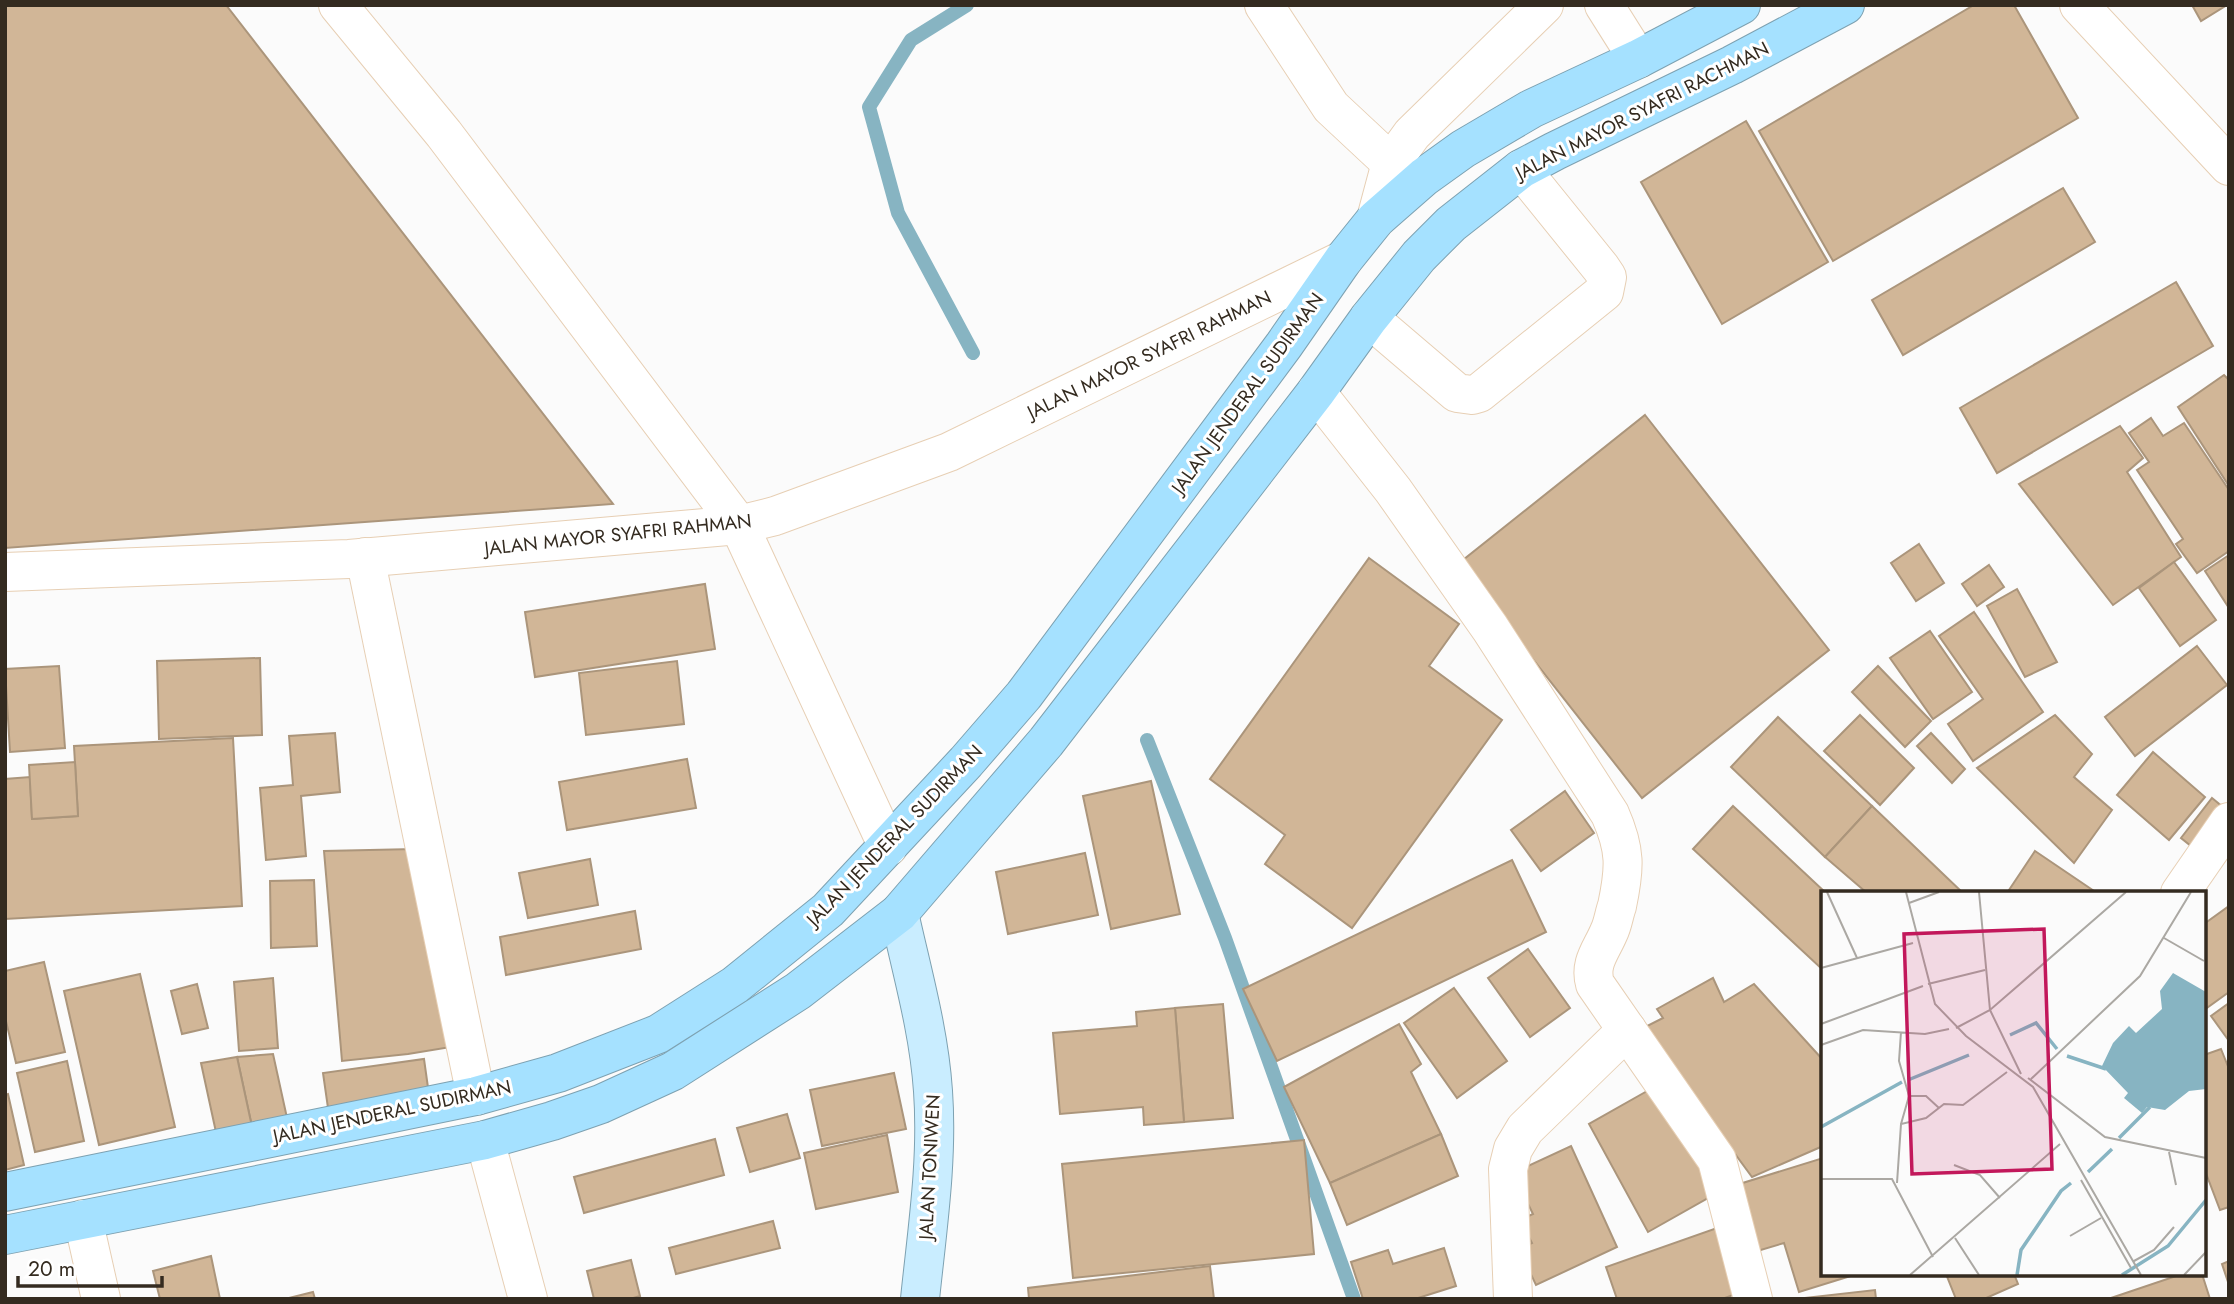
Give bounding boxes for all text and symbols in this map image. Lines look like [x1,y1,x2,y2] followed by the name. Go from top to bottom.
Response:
[1508,35,1774,188] street label: JALAN MAYOR SYAFRI RACHMAN
[1020,283,1276,427] street label: JALAN MAYOR SYAFRI RAHMAN
[1163,287,1330,502] street label: JALAN JENDERAL SUDIRMAN
[480,507,753,562] street label: JALAN MAYOR SYAFRI RAHMAN
[798,739,988,934] street label: JALAN JENDERAL SUDIRMAN
[1821,891,2206,1276] inset map
[268,1073,514,1151] street label: JALAN JENDERAL SUDIRMAN
[912,1094,947,1243] street label: JALAN TONIWEN
[18,1244,161,1288] scale bar
[28,1254,75,1284] text: 20 m

